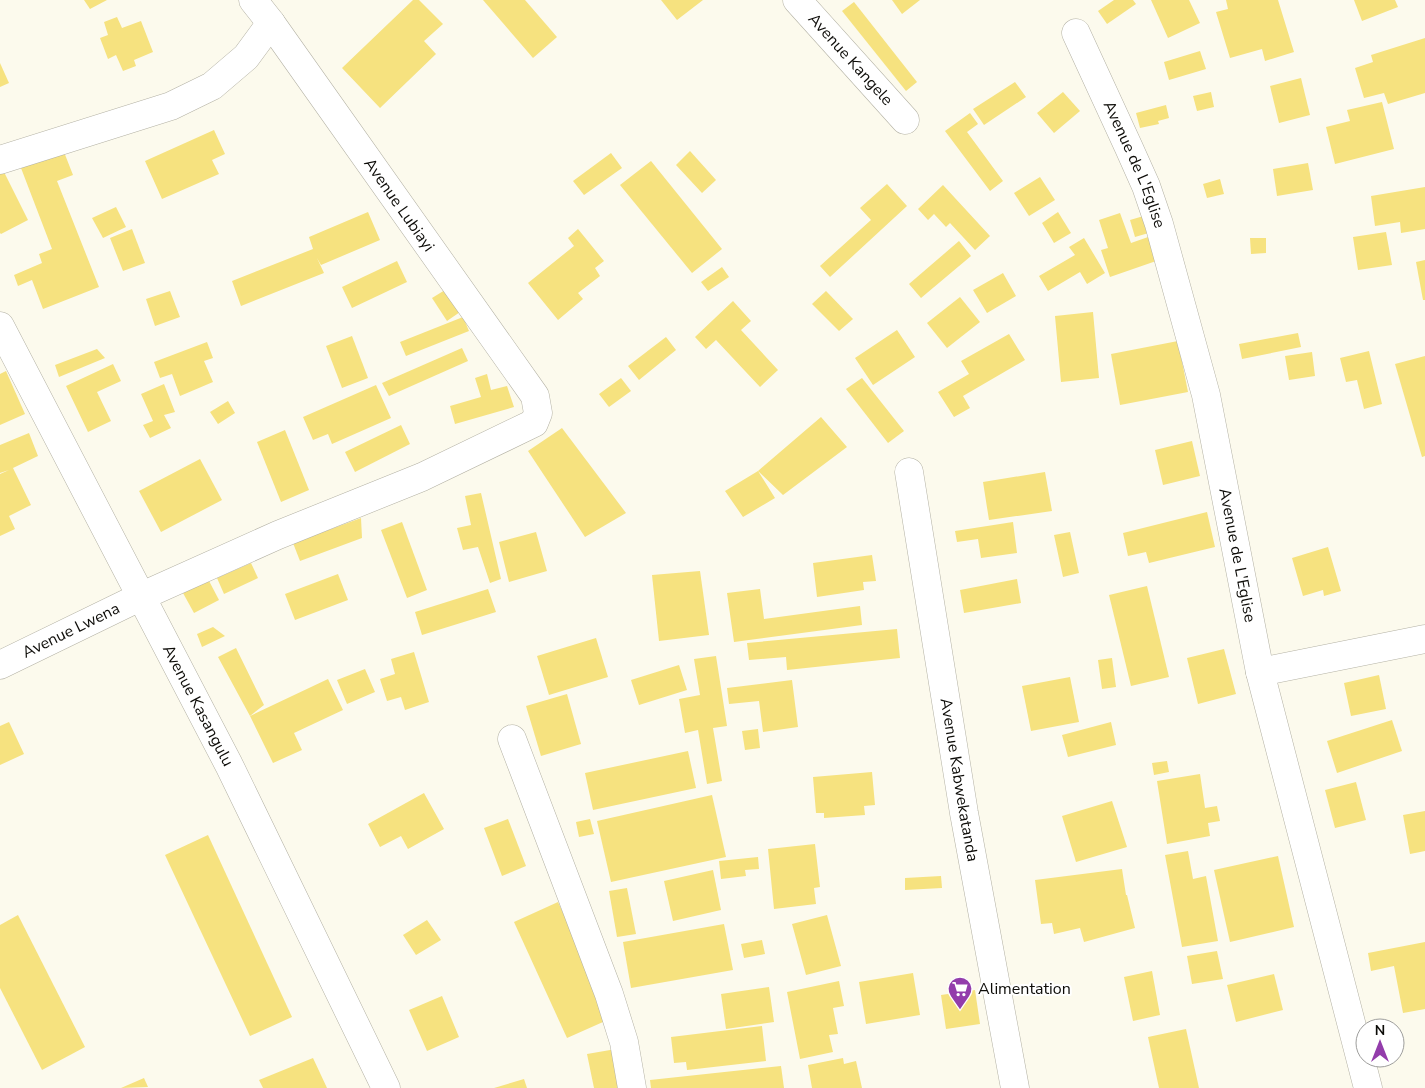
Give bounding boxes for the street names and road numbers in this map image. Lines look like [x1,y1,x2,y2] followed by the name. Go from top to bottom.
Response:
[803,9,898,110] street label: Avenue Kangele
[1098,97,1171,231] street label: Avenue de L'Eglise
[359,154,439,256] street label: Avenue Lubiayi
[1213,486,1261,624] street label: Avenue de L'Eglise
[19,597,124,664] street label: Avenue Lwena
[157,641,239,770] street label: Avenue Kasangulu
[935,697,984,864] street label: Avenue Kabwekatanda

